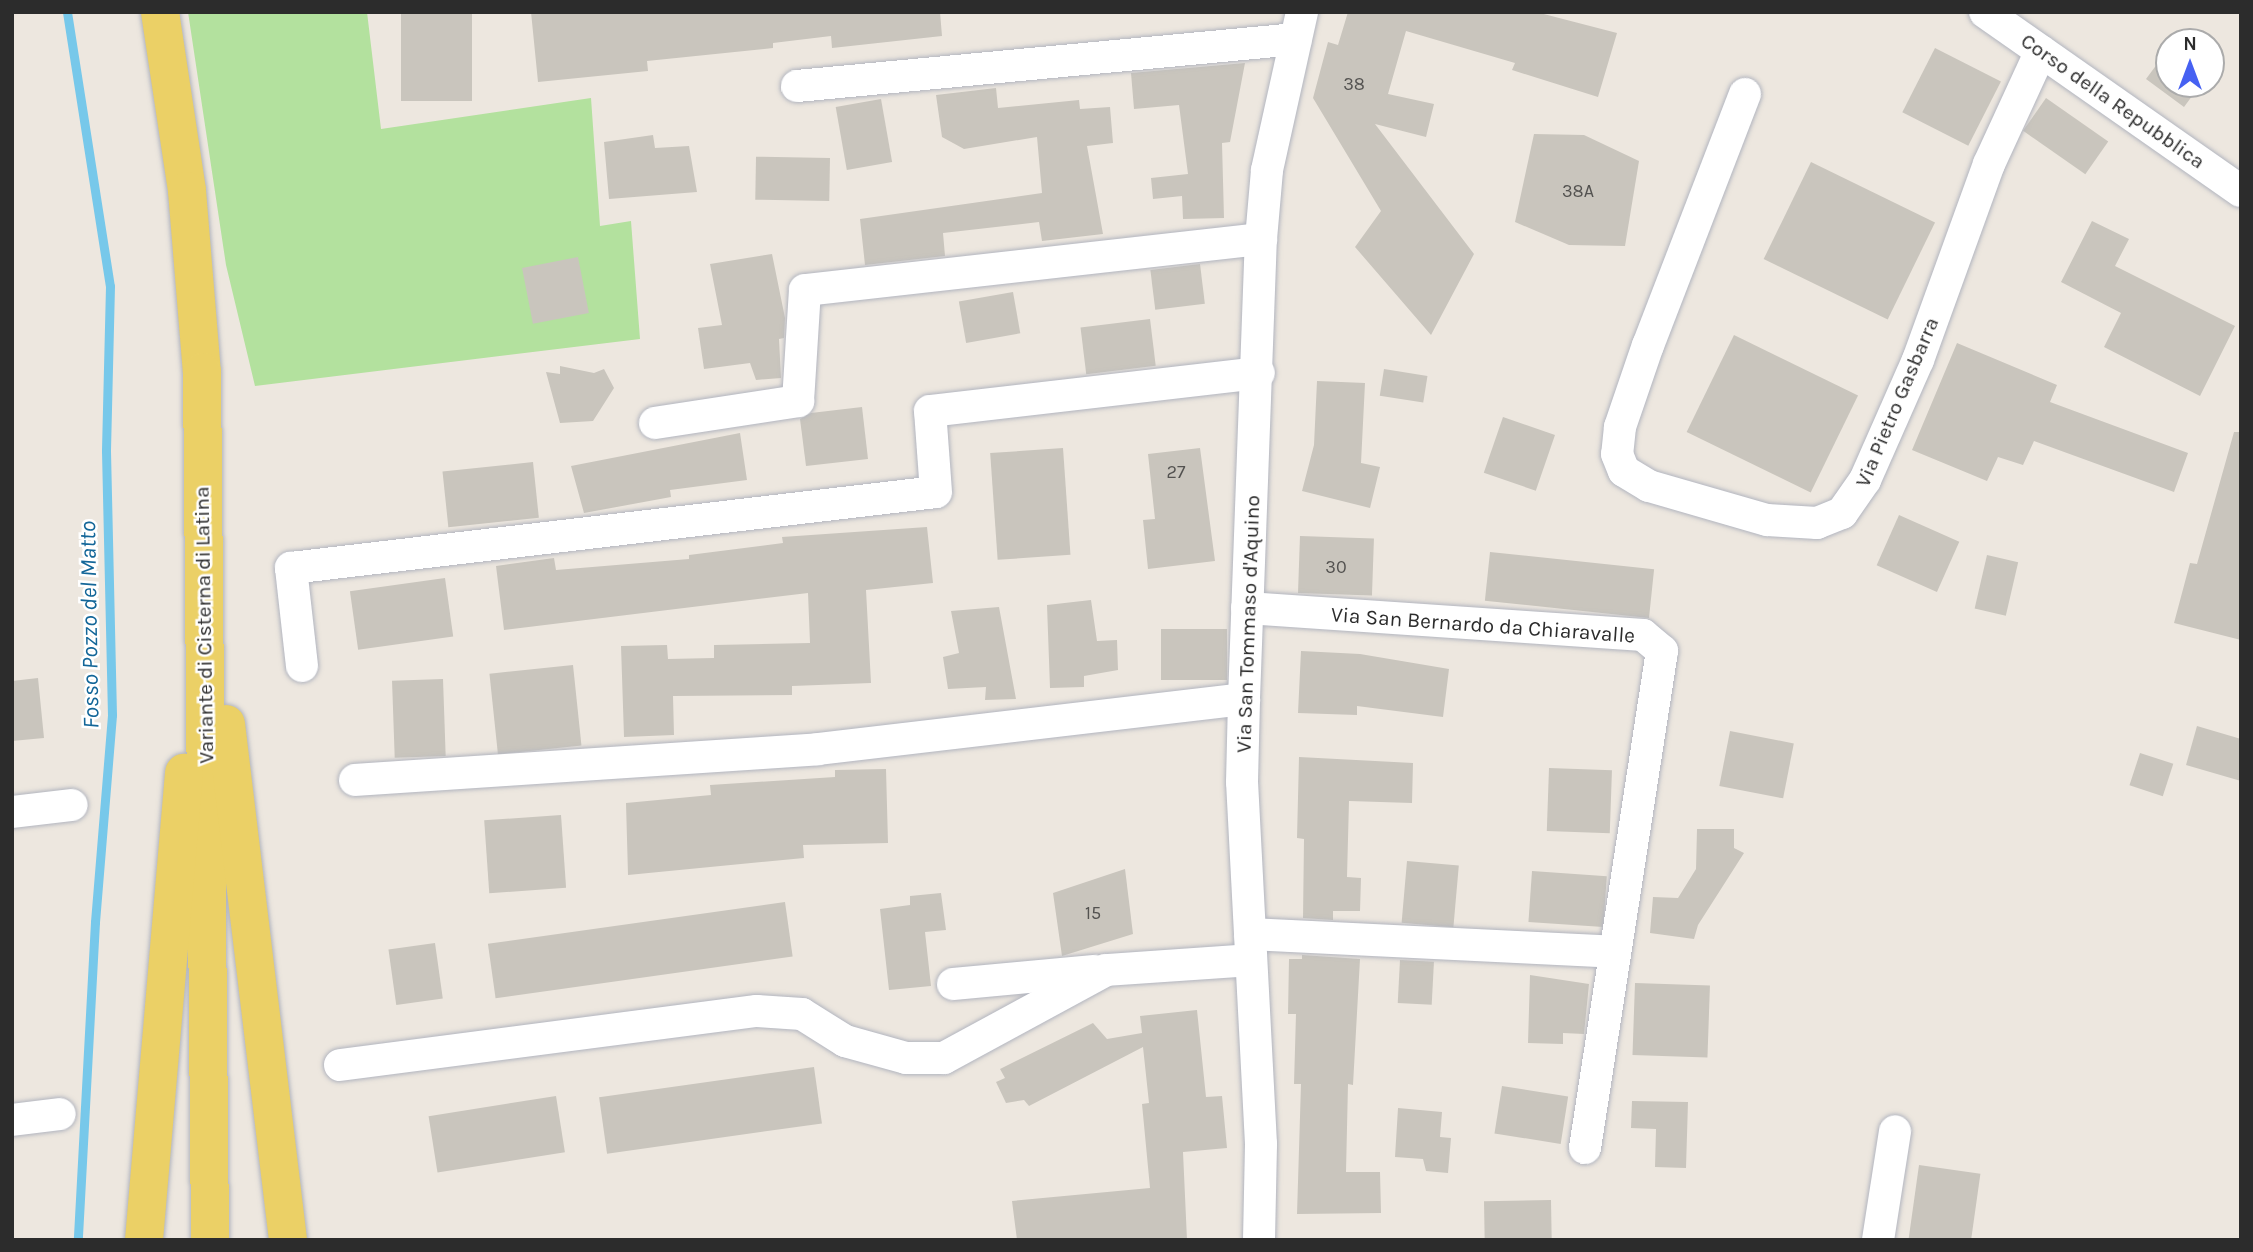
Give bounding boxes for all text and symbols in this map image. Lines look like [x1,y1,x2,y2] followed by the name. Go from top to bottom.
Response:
[2016,28,2210,174] street label: Corso della Repubblica
[2155,28,2225,98] north arrow
[2183,33,2197,55] text: N
[1343,73,1365,95] house number: 38
[1562,180,1594,202] house number: 38A
[1850,313,1944,491] street label: Via Pietro Gasbarra
[1167,461,1185,483] house number: 27
[189,486,219,764] street label: Variante di Cisterna di Latina
[1231,495,1265,753] street label: Via San Tommaso d'Aquino
[74,521,106,729] water label: Fosso Pozzo del Matto
[1325,556,1347,578] house number: 30
[1330,602,1636,648] street label: Via San Bernardo da Chiaravalle
[1085,902,1101,924] house number: 15

